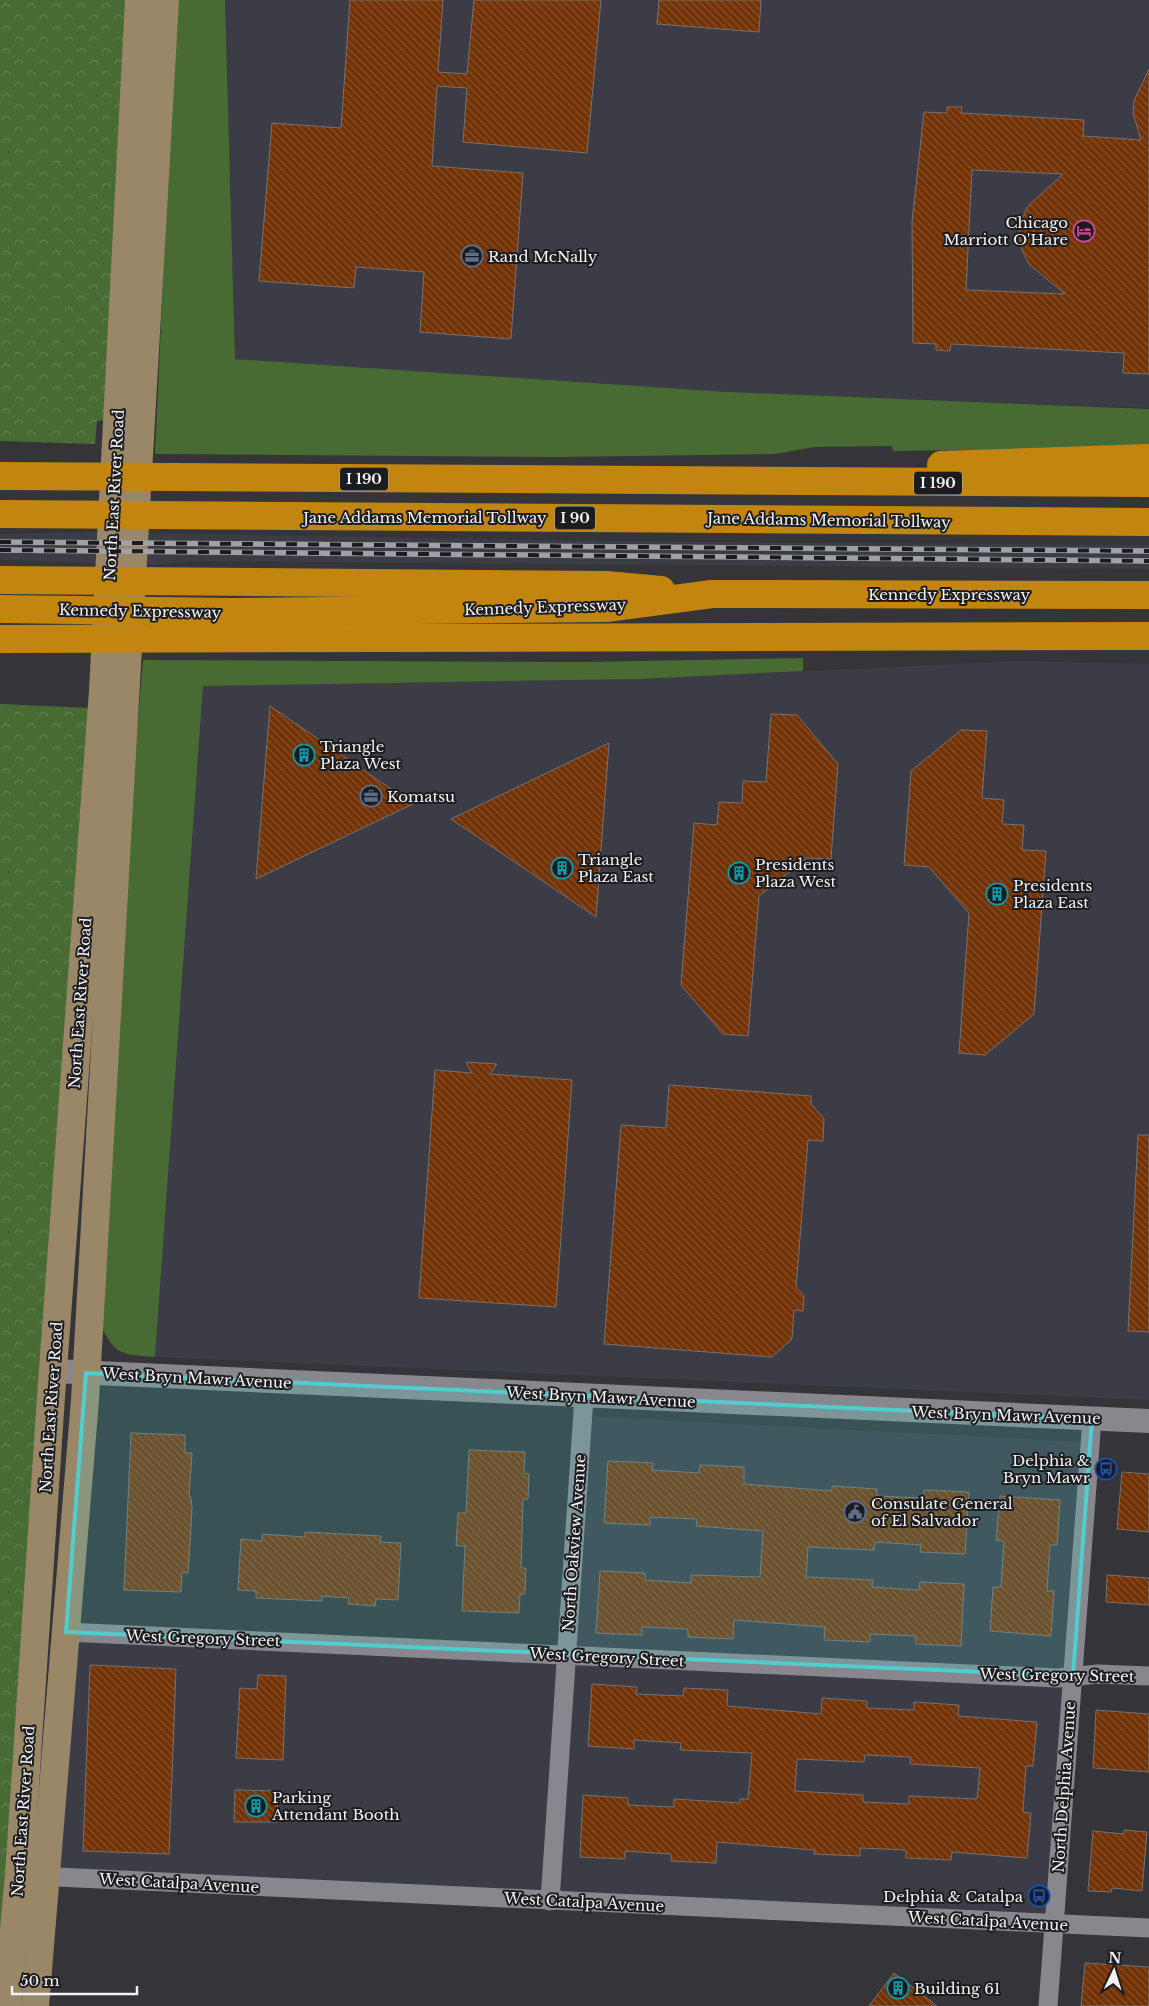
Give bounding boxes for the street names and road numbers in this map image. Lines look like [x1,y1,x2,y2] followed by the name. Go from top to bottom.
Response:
[100,409,128,581] street label: North East River Road
[340,468,388,490] road number: I 190
[914,472,962,494] road number: I 190
[555,506,595,530] road number: I 90
[301,508,547,527] street label: Jane Addams Memorial Tollway
[705,508,951,532] street label: Jane Addams Memorial Tollway
[868,585,1031,604] street label: Kennedy Expressway
[464,595,627,619] street label: Kennedy Expressway
[59,600,222,622] street label: Kennedy Expressway
[65,917,95,1089] street label: North East River Road
[36,1321,66,1493] street label: North East River Road
[101,1364,292,1392] street label: West Bryn Mawr Avenue
[505,1383,696,1411] street label: West Bryn Mawr Avenue
[910,1402,1101,1428] street label: West Bryn Mawr Avenue
[558,1454,590,1632] street label: North Oakview Avenue
[124,1626,281,1650] street label: West Gregory Street
[528,1643,685,1671] street label: West Gregory Street
[978,1664,1135,1686] street label: West Gregory Street
[1049,1701,1079,1873] street label: North Delphia Avenue
[8,1725,38,1897] street label: North East River Road
[98,1869,259,1897] street label: West Catalpa Avenue
[503,1888,664,1916] street label: West Catalpa Avenue
[907,1907,1068,1935] street label: West Catalpa Avenue

